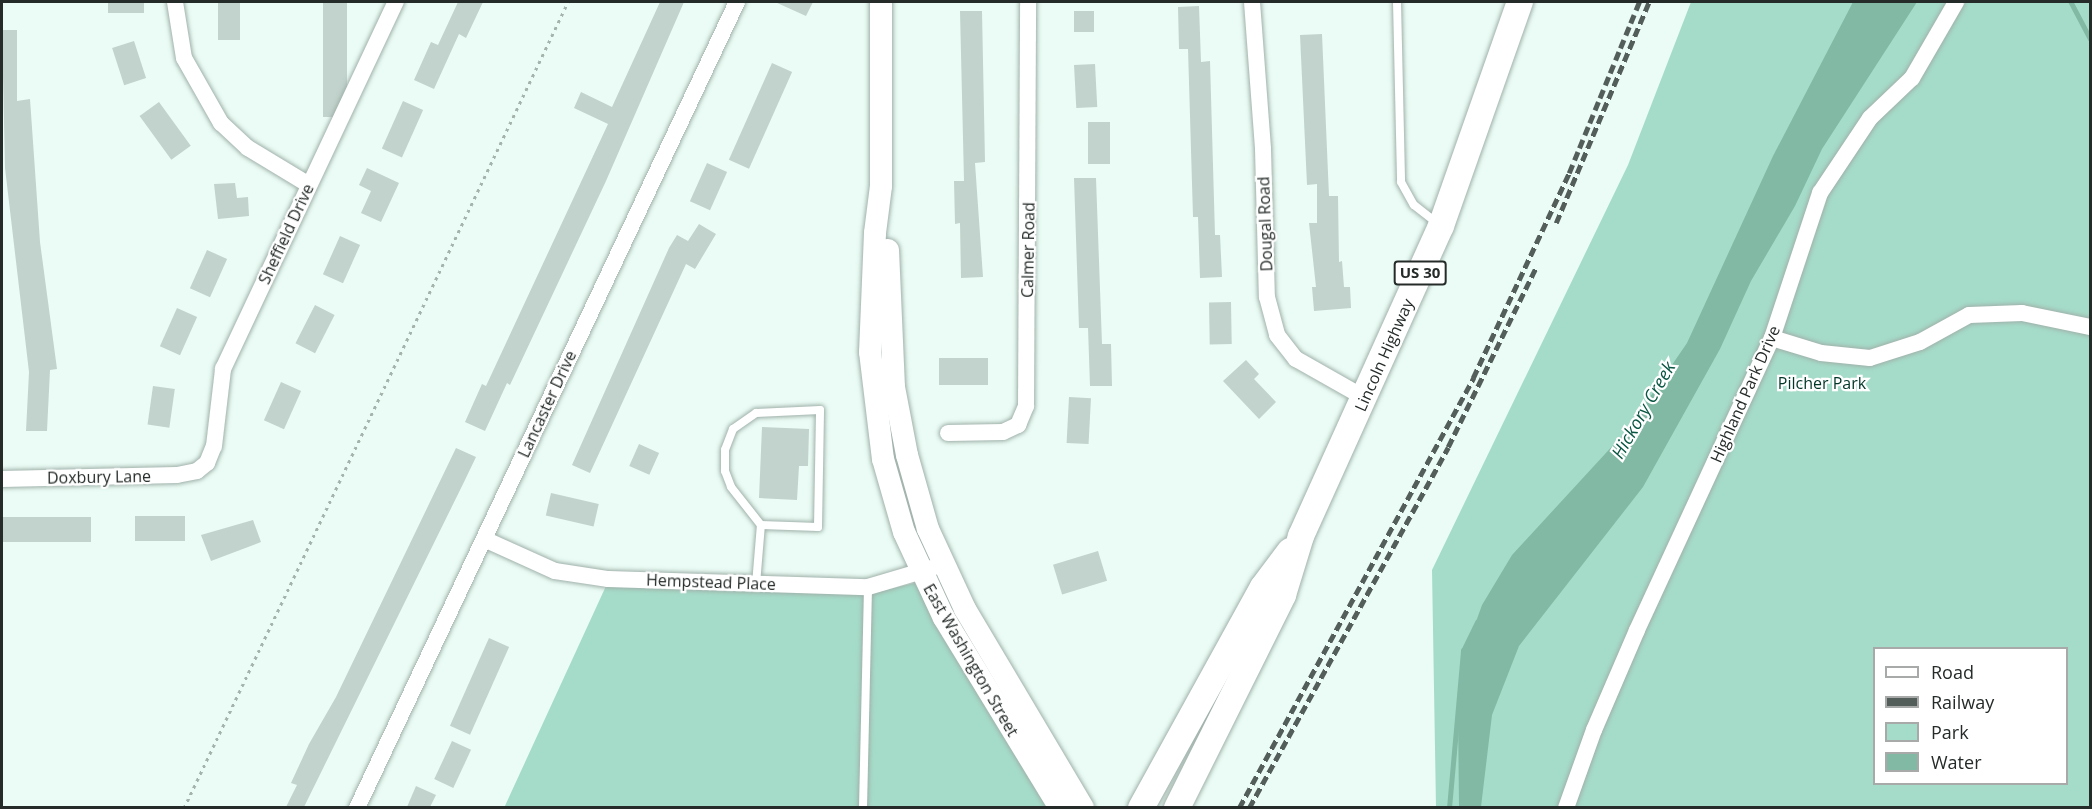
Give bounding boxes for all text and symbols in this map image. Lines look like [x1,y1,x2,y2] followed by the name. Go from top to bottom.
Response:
[1254,176,1276,272] street label: Dougal Road
[254,181,318,287] street label: Sheffield Drive
[1018,202,1038,298] street label: Calmer Road
[1393,261,1447,285] road number: US 30
[1351,296,1417,414] street label: Lincoln Highway
[1706,323,1784,465] street label: Highland Park Drive
[514,347,580,461] street label: Lancaster Drive
[1607,358,1679,462] water label: Hickory Creek
[1778,373,1866,393] park label: Pilcher Park
[47,466,151,488] street label: Doxbury Lane
[646,570,776,594] street label: Hempstead Place
[919,580,1023,740] street label: East Washington Street
[1873,647,2068,785] legend
[1931,660,1974,684] text: Road
[1931,690,1994,714] text: Railway
[1931,720,1969,744] text: Park
[1931,750,1982,774] text: Water

